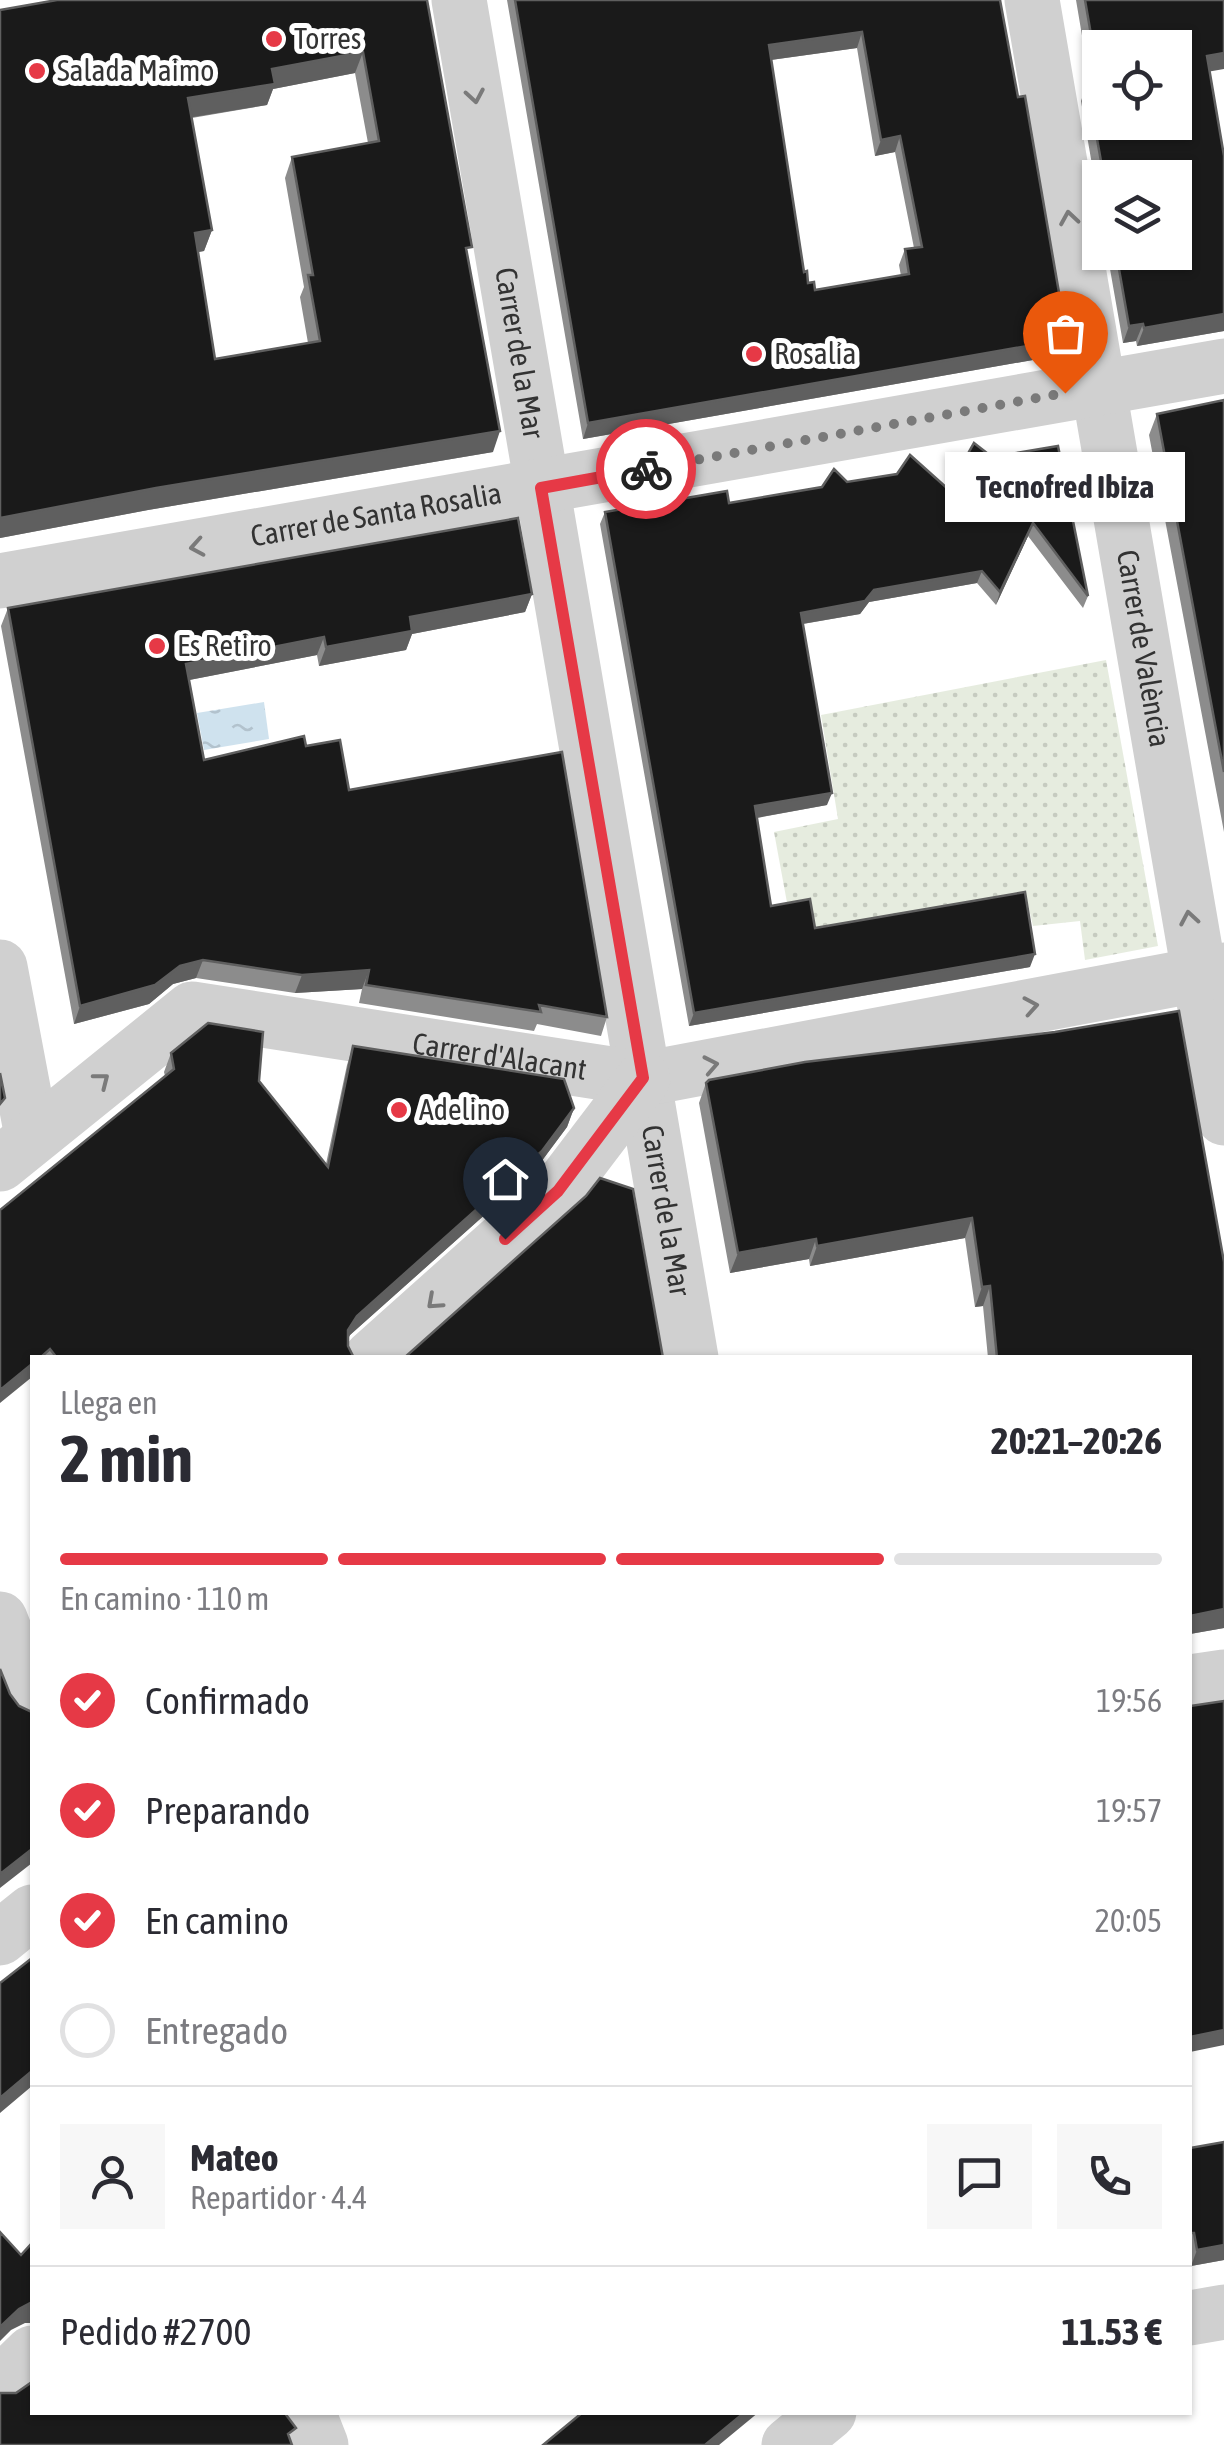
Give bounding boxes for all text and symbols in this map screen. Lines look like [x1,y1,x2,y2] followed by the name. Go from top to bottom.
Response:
[294,21,361,55] place label: Torres
[263,28,285,50] marker: Torres
[1082,30,1192,270] map controls
[1082,30,1192,140] button: locate
[57,53,214,87] place label: Salada Maimo
[26,60,48,82] marker: Salada Maimo
[464,88,485,104] one-way arrow
[1082,160,1192,270] button: layers
[1059,210,1080,227] one-way arrow
[489,265,552,442] street label: Carrer de la Mar
[1023,291,1108,394] pin
[1038,306,1093,361] icon: bag
[774,336,856,370] place label: Rosalía
[743,343,765,365] marker: Rosalía
[596,419,696,519] courier
[619,442,674,497] icon: bike
[945,453,1185,523] callout: Tecnofred Ibiza
[976,468,1154,505] text: Tecnofred Ibiza
[248,475,504,553] street label: Carrer de Santa Rosalia
[189,536,206,557] one-way arrow
[1111,547,1178,749] street label: Carrer de València
[177,628,272,662] place label: Es Retiro
[146,635,168,657] marker: Es Retiro
[1179,910,1200,926] one-way arrow
[1022,996,1039,1017] one-way arrow
[410,1025,589,1086] street label: Carrer d'Alacant
[702,1056,719,1077] one-way arrow
[91,1074,109,1092] one-way arrow
[419,1092,505,1126] place label: Adelino
[388,1099,410,1121] marker: Adelino
[635,1122,698,1299] street label: Carrer de la Mar
[463,1137,548,1240] pin
[478,1152,533,1207] icon: home
[427,1290,446,1308] one-way arrow
[60,1384,158,1421] text: Llega en
[991,1419,1162,1462] text: 20:21–20:26
[60,1421,193,1496] text: 2 min
[60,1580,269,1617] text: En camino · 110 m
[60,1673,115,1728] icon: check
[145,1679,310,1722] text: Confirmado
[1096,1682,1162,1719] text: 19:56
[60,1783,115,1838] icon: check
[145,1789,310,1832] text: Preparando
[1096,1792,1162,1829] text: 19:57
[60,1893,115,1948] icon: check
[145,1899,289,1942] text: En camino
[1095,1902,1162,1939] text: 20:05
[145,2009,288,2052] text: Entregado
[60,2124,165,2229] button: person
[927,2124,1032,2229] button: chat
[1057,2124,1162,2229] button: phone
[190,2136,279,2179] text: Mateo
[190,2179,367,2216] text: Repartidor · 4.4
[60,2310,251,2353] text: Pedido #2700
[1061,2310,1162,2353] text: 11.53 €

